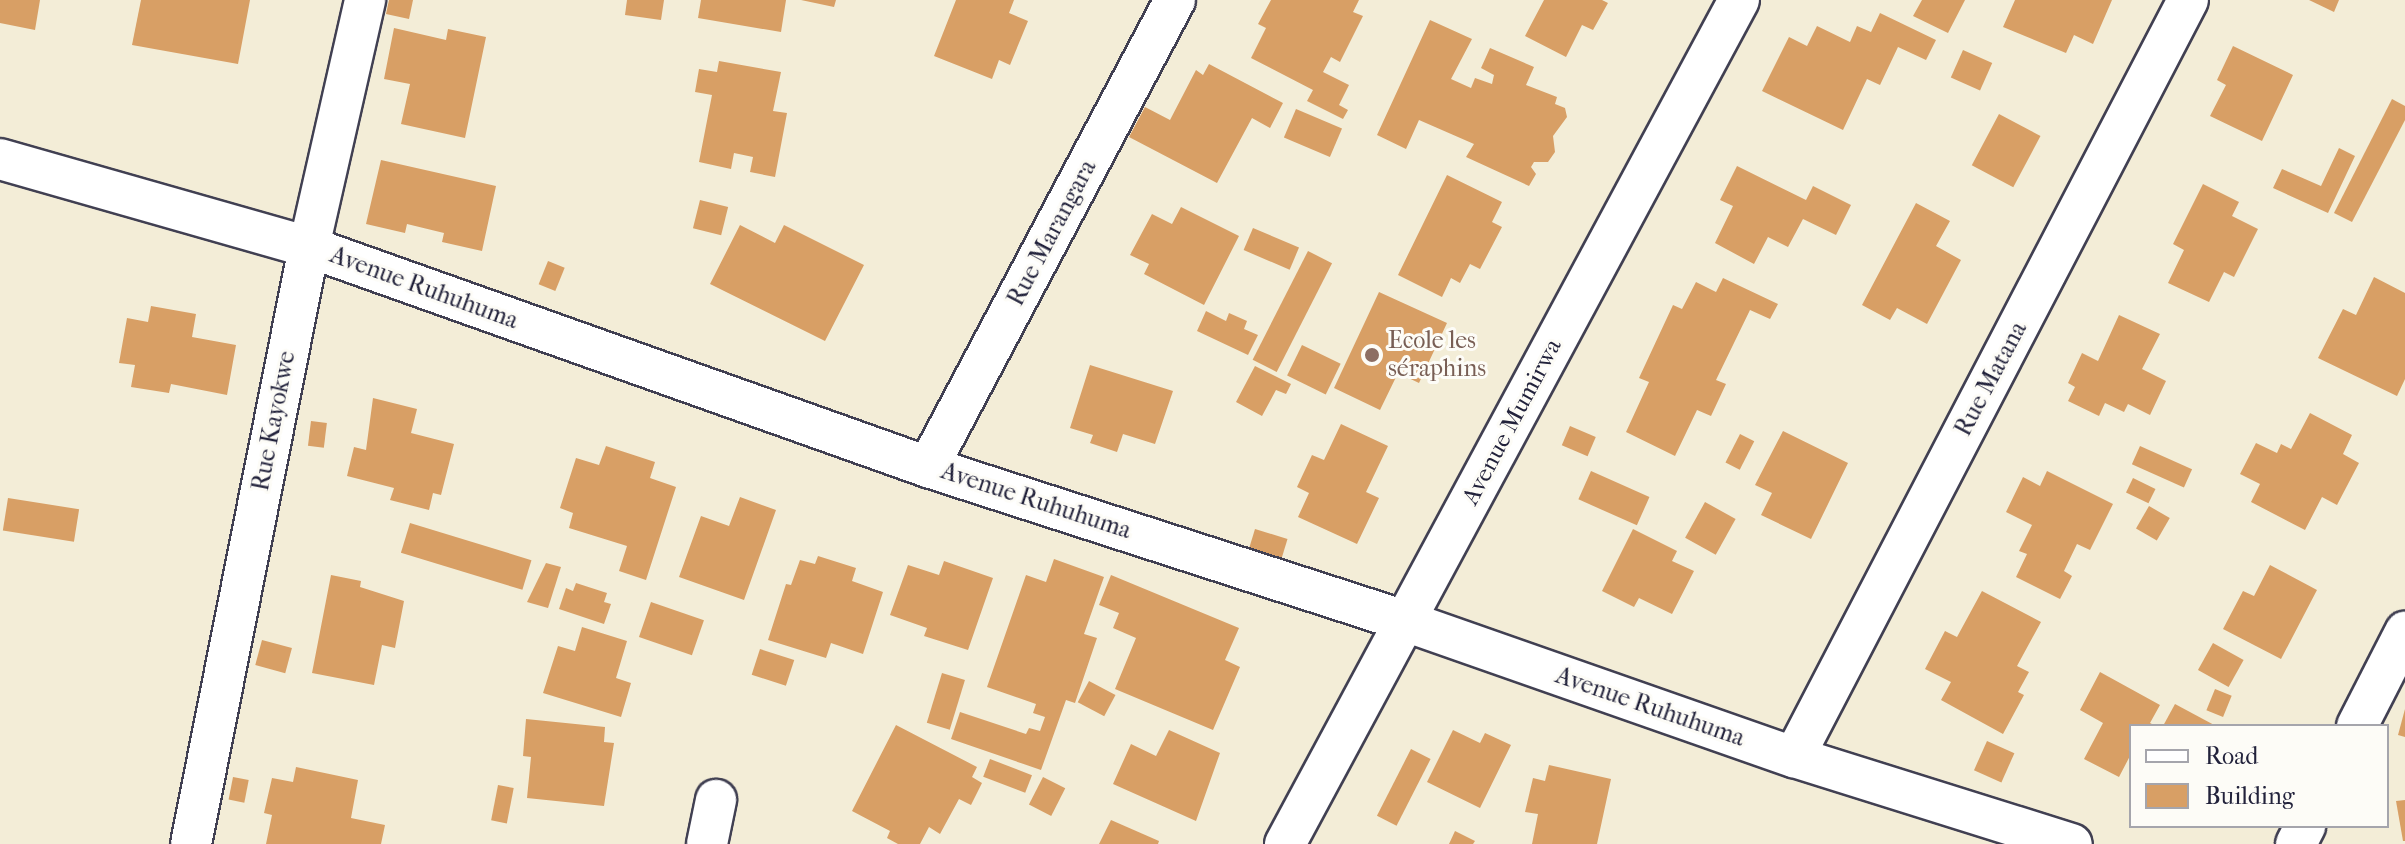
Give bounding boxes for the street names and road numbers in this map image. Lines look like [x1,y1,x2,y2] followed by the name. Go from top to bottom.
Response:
[1001,155,1103,311] street label: Rue Marangara
[326,241,522,335] street label: Avenue Ruhuhuma
[1949,317,2033,441] street label: Rue Matana
[1456,334,1568,510] street label: Avenue Mumirwa
[246,349,302,493] street label: Rue Kayokwe
[938,457,1134,545] street label: Avenue Ruhuhuma
[1552,661,1748,753] street label: Avenue Ruhuhuma

